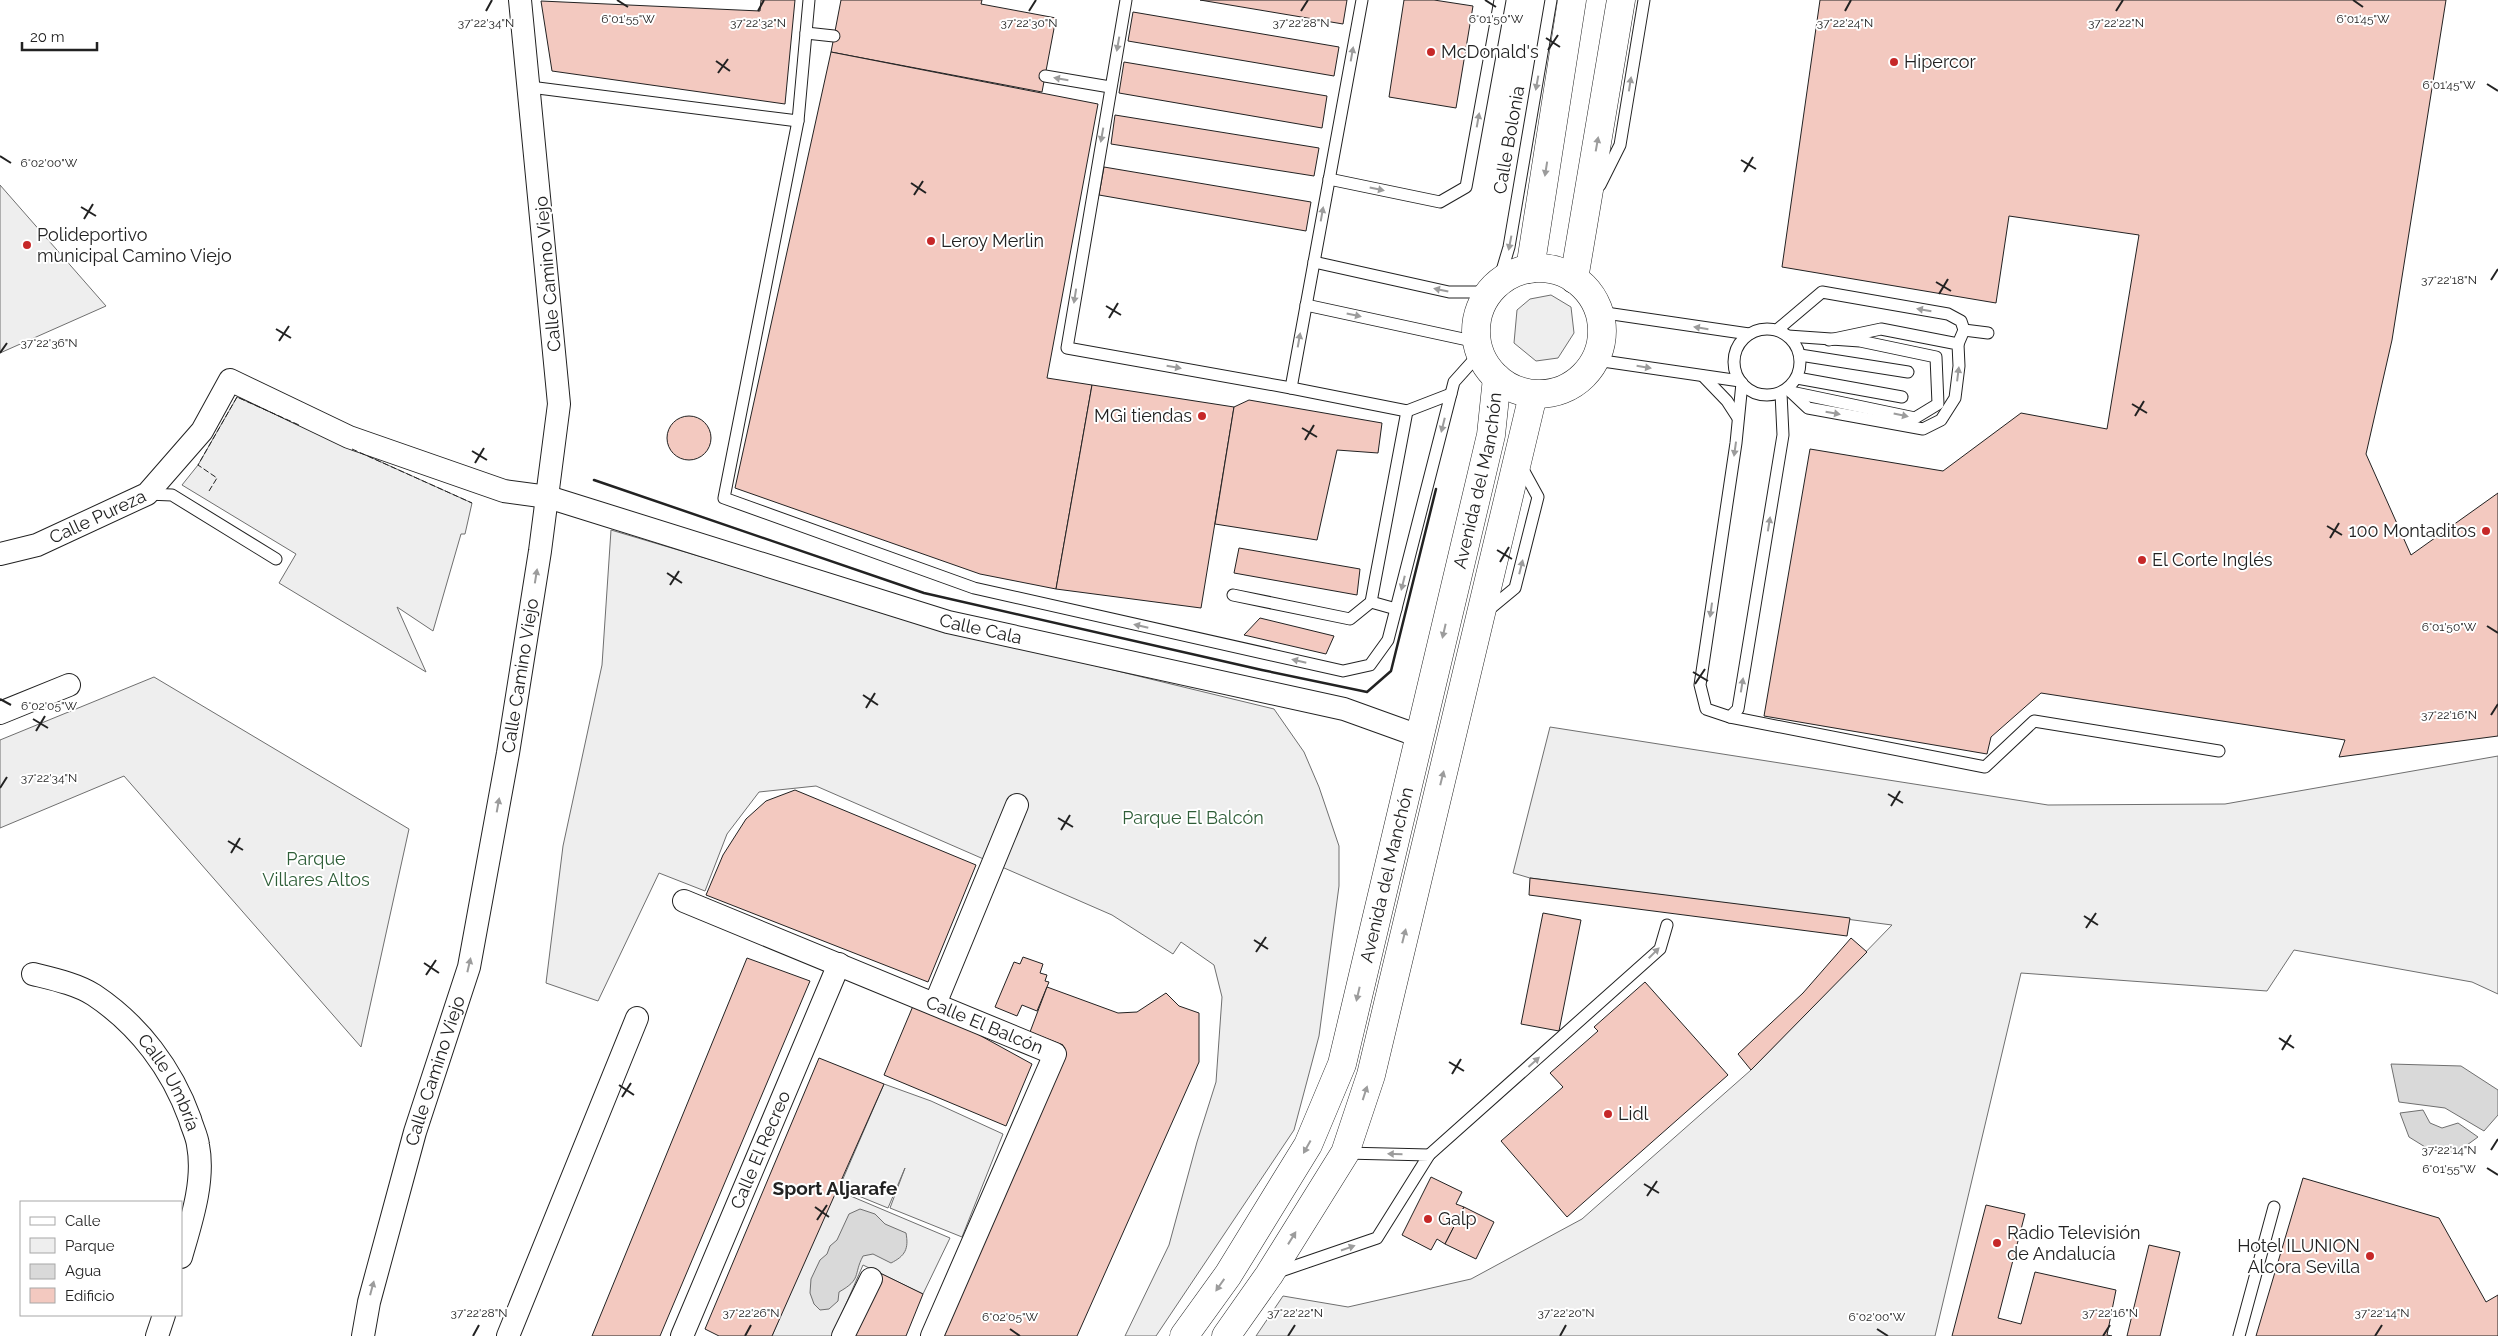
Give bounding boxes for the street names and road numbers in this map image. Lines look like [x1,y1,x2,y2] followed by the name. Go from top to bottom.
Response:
[1489,84,1528,196] street label: Calle Bolonia
[530,195,565,353] street label: Calle Camino Viejo
[1449,391,1505,571] street label: Avenida del Manchón
[46,485,149,548] street label: Calle Pureza
[497,596,542,755] street label: Calle Camino Viejo
[937,609,1024,648] street label: Calle Cala
[1355,785,1417,965] street label: Avenida del Manchón
[923,991,1046,1058] street label: Calle El Balcón
[401,993,469,1148] street label: Calle Camino Viejo
[134,1029,204,1134] street label: Calle Umbría
[726,1087,794,1212] street label: Calle El Recreo

